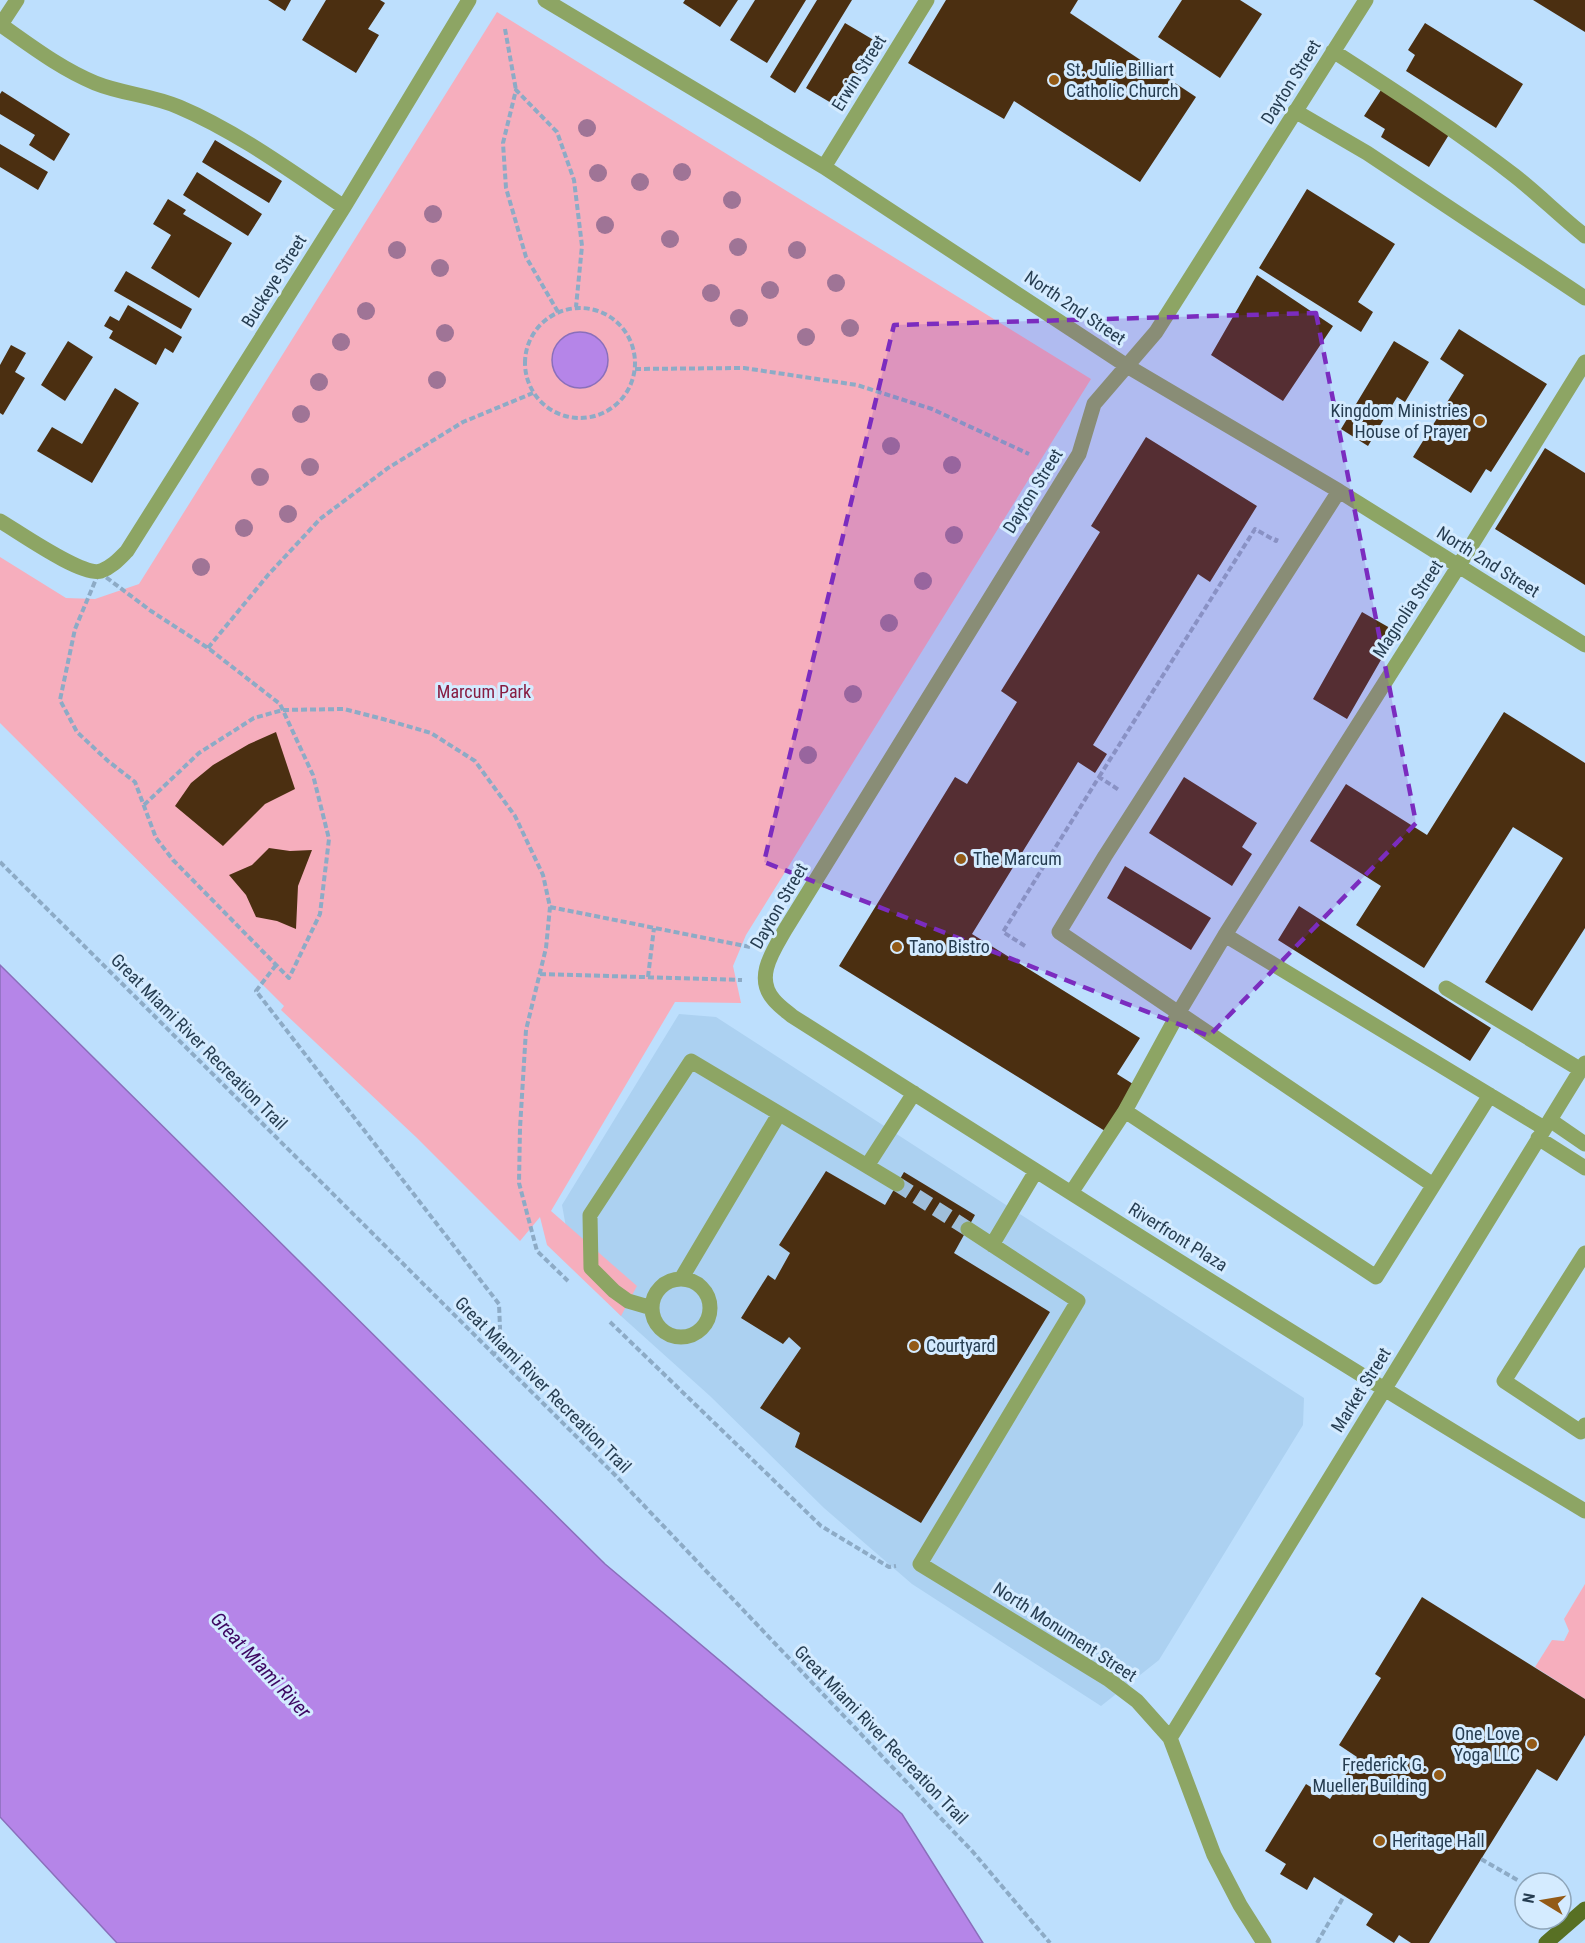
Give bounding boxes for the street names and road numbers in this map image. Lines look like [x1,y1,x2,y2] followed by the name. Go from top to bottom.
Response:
[827,31,890,115] street label: Erwin Street
[1256,36,1325,128] street label: Dayton Street
[237,231,310,331] street label: Buckeye Street
[1021,266,1130,349] street label: North 2nd Street
[998,445,1067,537] street label: Dayton Street
[1433,522,1543,602] street label: North 2nd Street
[1368,556,1447,661] street label: Magnolia Street
[746,859,812,952] street label: Dayton Street
[107,949,292,1134] street label: Great Miami River Recreation Trail
[1125,1198,1232,1275] street label: Riverfront Plaza
[451,1292,636,1477] street label: Great Miami River Recreation Trail
[1326,1344,1395,1436] street label: Market Street
[990,1577,1141,1686] street label: North Monument Street
[790,1641,972,1828] street label: Great Miami River Recreation Trail

